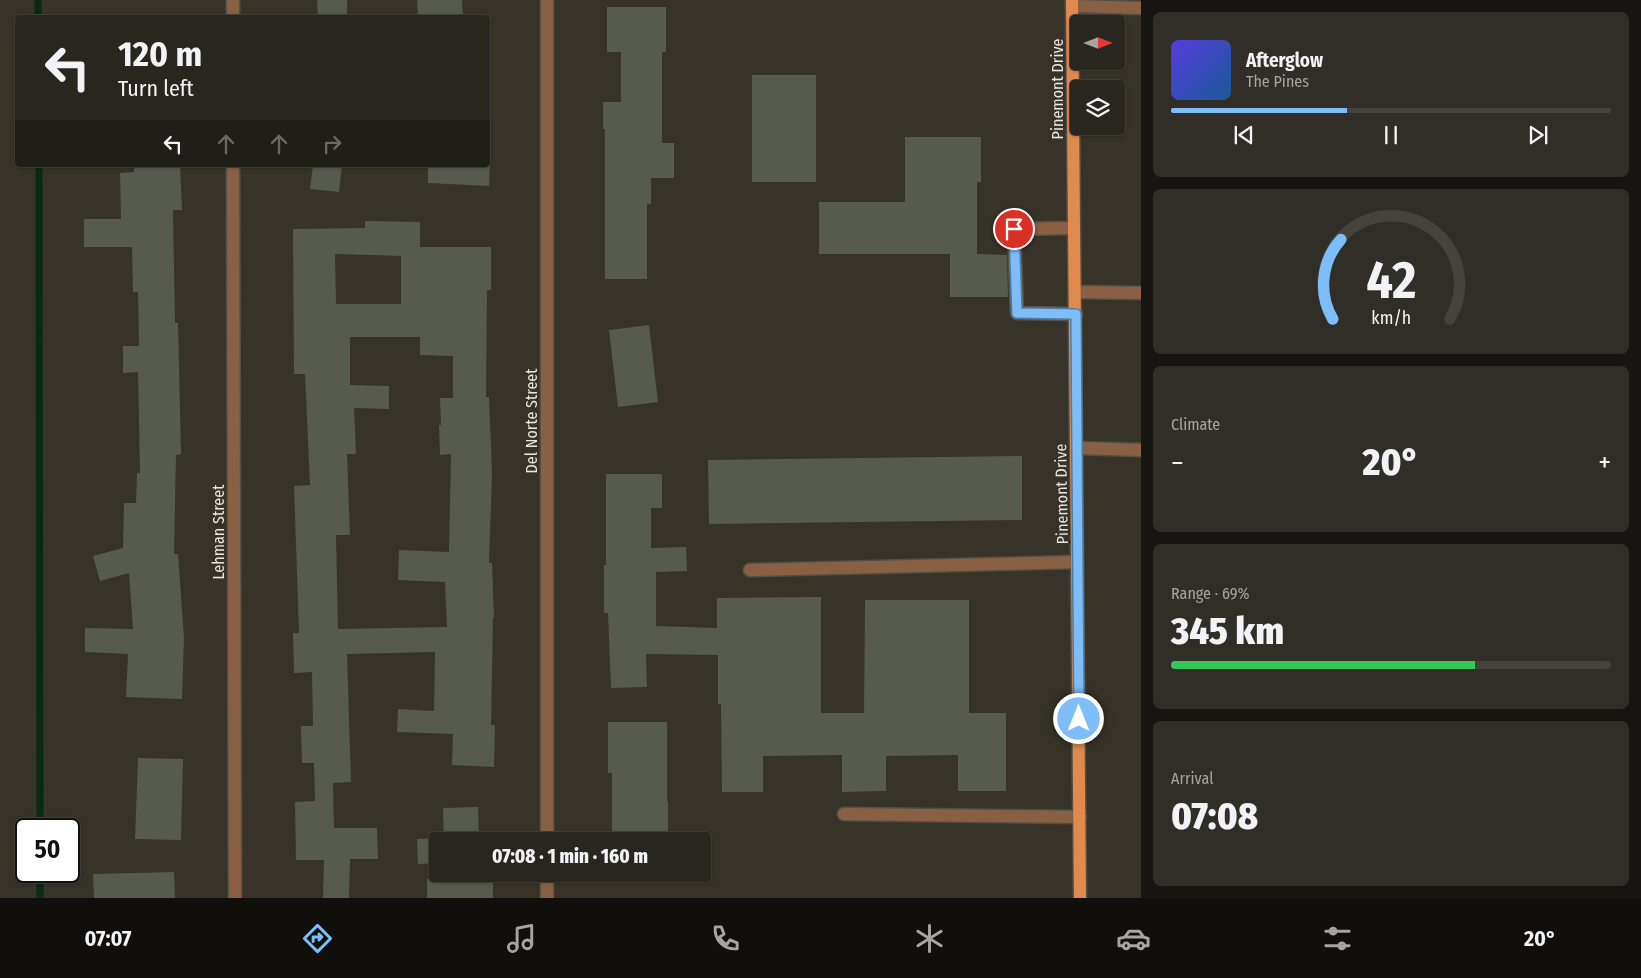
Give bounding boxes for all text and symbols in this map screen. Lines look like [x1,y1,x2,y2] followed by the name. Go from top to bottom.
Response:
[1070,15,1125,70] north arrow
[1070,15,1125,135] map controls
[118,33,202,75] text: 120 m
[35,35,100,100] icon: left
[1048,39,1067,139] street label: Pinemont Drive
[1246,49,1323,72] text: Afterglow
[1246,72,1309,91] text: The Pines
[118,75,194,102] text: Turn left
[1070,80,1125,135] button: layers
[1230,121,1258,149] icon: previous
[1377,121,1405,149] icon: pause
[1524,121,1552,149] icon: next
[159,130,187,158] icon: left
[212,130,240,158] icon: ahead
[265,130,293,158] icon: ahead
[318,130,346,158] icon: right
[993,208,1035,250] pin
[1000,215,1028,243] icon: arrive
[1366,249,1416,312] text: 42
[1371,307,1411,329] text: km/h
[522,368,541,473] street label: Del Norte Street
[1171,415,1220,434] text: Climate
[1363,439,1419,485] text: 20°
[1051,443,1072,545] street label: Pinemont Drive
[1171,446,1184,479] text: −
[1598,446,1611,479] text: +
[209,484,228,579] street label: Lehman Street
[1171,584,1249,603] text: Range · 69%
[1171,608,1284,654] text: 345 km
[1052,692,1104,744] position arrow
[1171,769,1213,788] text: Arrival
[1171,793,1258,839] text: 07:08
[15,818,80,883] speed limit sign: 50
[492,845,648,868] text: 07:08 · 1 min · 160 m
[300,921,335,956] icon: directions
[504,921,539,956] icon: music
[708,921,743,956] icon: phone
[912,921,947,956] icon: climate
[1116,921,1151,956] icon: car
[1320,921,1355,956] icon: filters
[84,925,131,952] text: 07:07
[1524,925,1556,952] text: 20°

